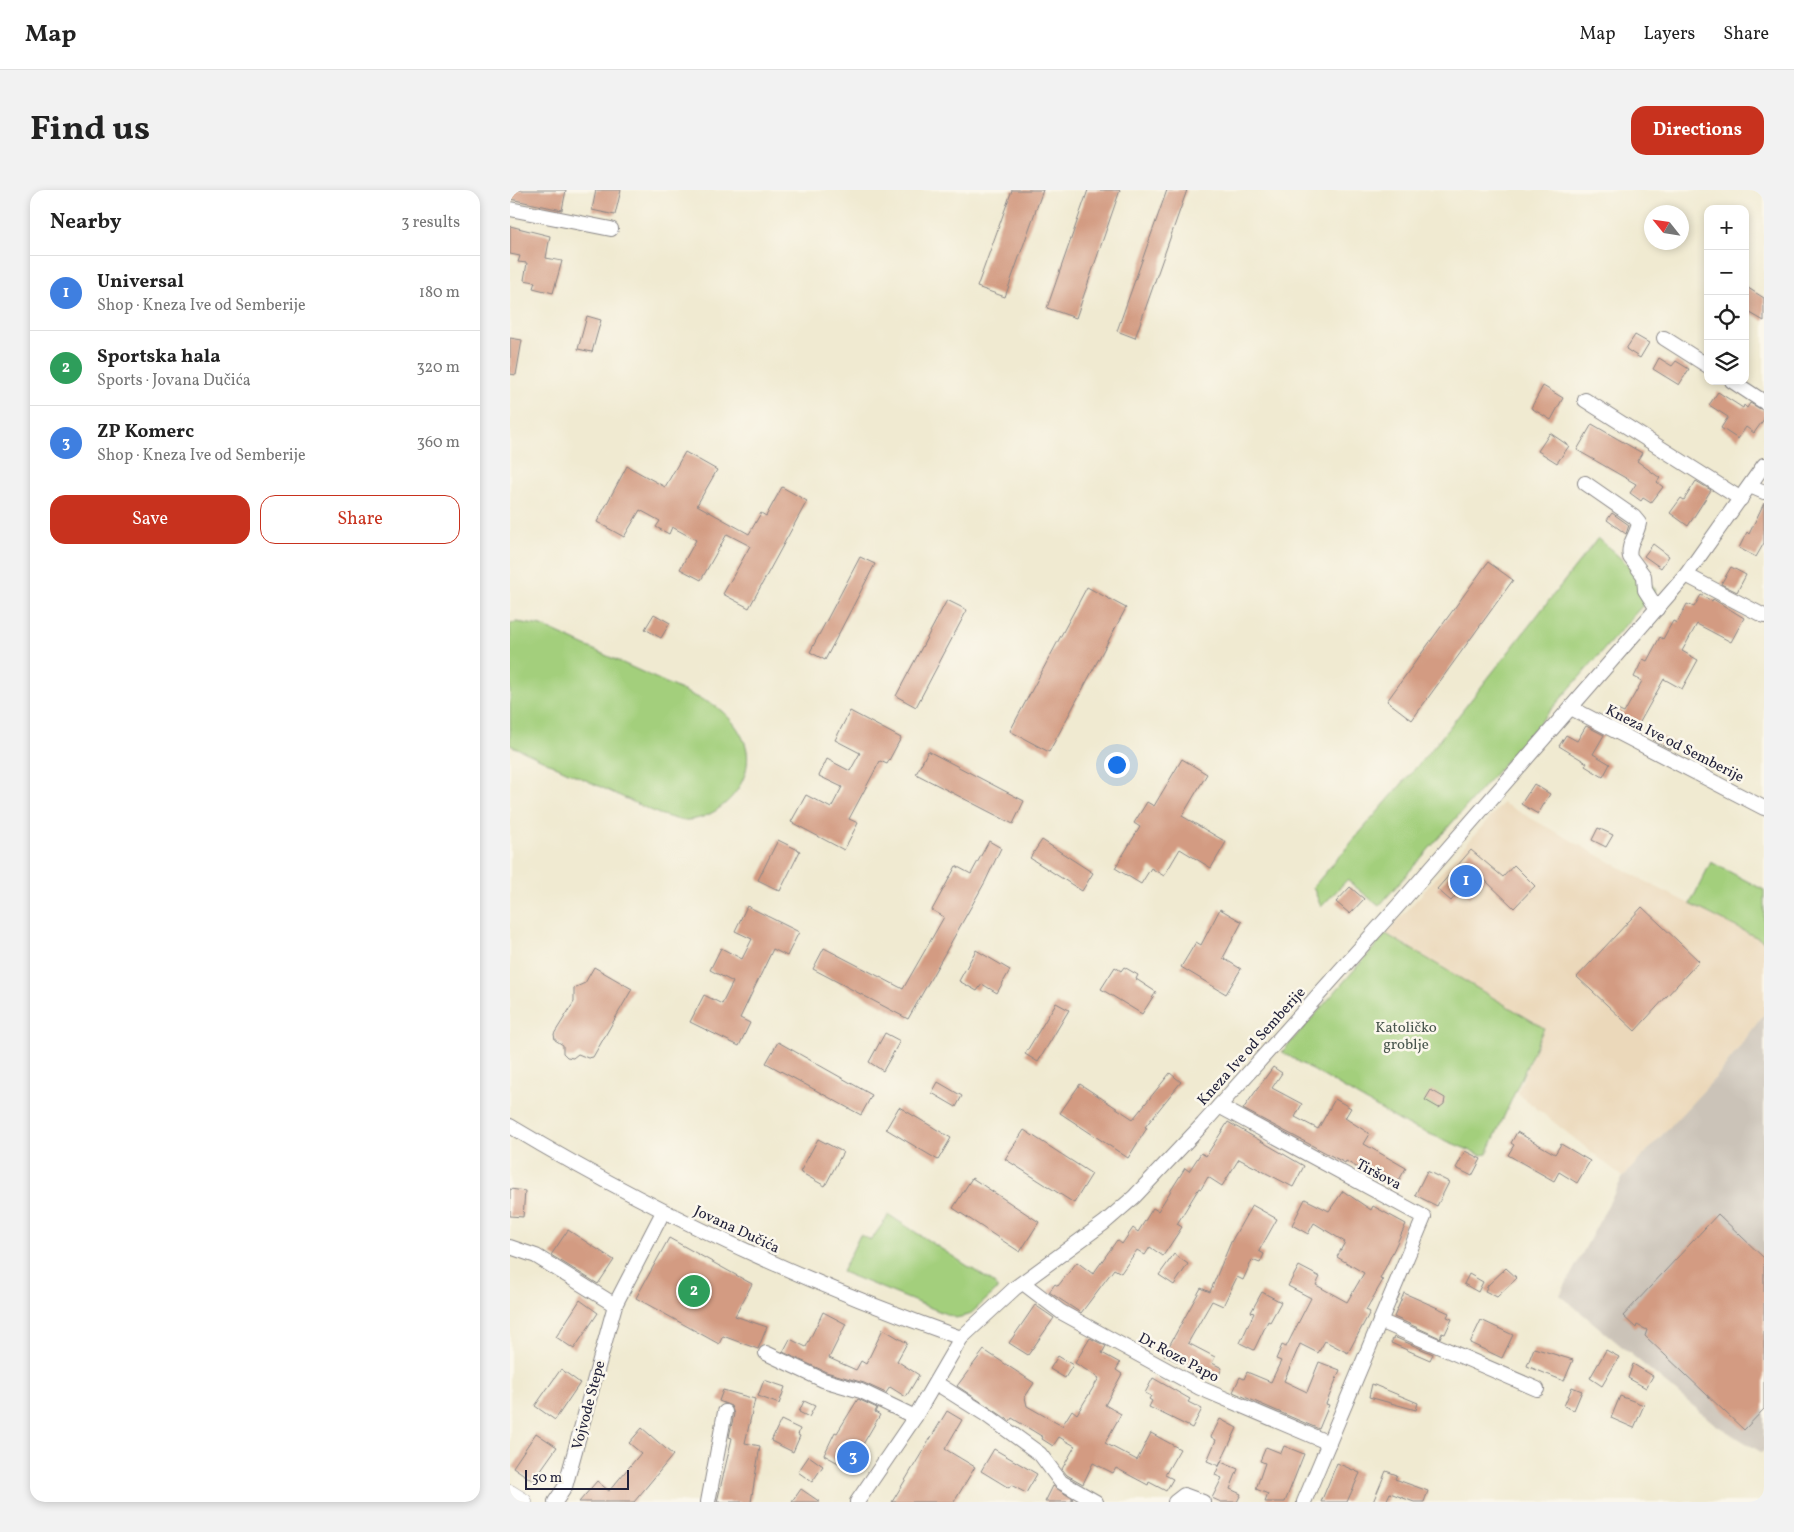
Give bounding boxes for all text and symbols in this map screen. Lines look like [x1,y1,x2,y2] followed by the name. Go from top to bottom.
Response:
[25,18,76,52] text: Map
[1579,22,1615,47] text: Map
[1643,22,1695,47] text: Layers
[1723,22,1769,47] text: Share
[30,106,150,154] text: Find us
[1631,106,1764,155] button: Directions
[1644,205,1689,250] north arrow
[1704,205,1749,385] map controls
[1704,205,1749,250] button: +
[50,208,121,237] text: Nearby
[401,212,460,234] text: 3 results
[1704,250,1749,295] button: −
[97,269,184,295] text: Universal
[63,282,69,304] text: 1
[419,282,460,304] text: 180 m
[97,295,306,317] text: Shop · Kneza Ive od Semberije
[1704,295,1749,340] button: locate
[1704,340,1749,385] button: layers
[97,344,221,370] text: Sportska hala
[62,357,70,379] text: 2
[416,357,460,379] text: 320 m
[97,370,251,392] text: Sports · Jovana Dučića
[97,419,194,445] text: ZP Komerc
[62,432,70,454] text: 3
[417,432,460,454] text: 360 m
[97,445,306,467] text: Shop · Kneza Ive od Semberije
[50,495,250,544] button: Save
[260,495,460,544] button: Share
[1601,700,1747,788] street label: Kneza Ive od Semberije
[1104,752,1130,778] your location
[1450,862,1482,900] pin: 1
[1193,983,1311,1111] street label: Kneza Ive od Semberije
[1375,1018,1437,1056] park label: Katoličko groblje
[1352,1155,1405,1196] street label: Tiršova
[690,1201,783,1259] street label: Jovana Dučića
[678,1272,710,1310] pin: 2
[1134,1328,1222,1388] street label: Dr Roze Papo
[567,1358,611,1452] street label: Vojvode Stepe
[837,1438,869,1476] pin: 3
[525,1467,629,1490] scale bar
[532,1469,562,1488] text: 50 m

